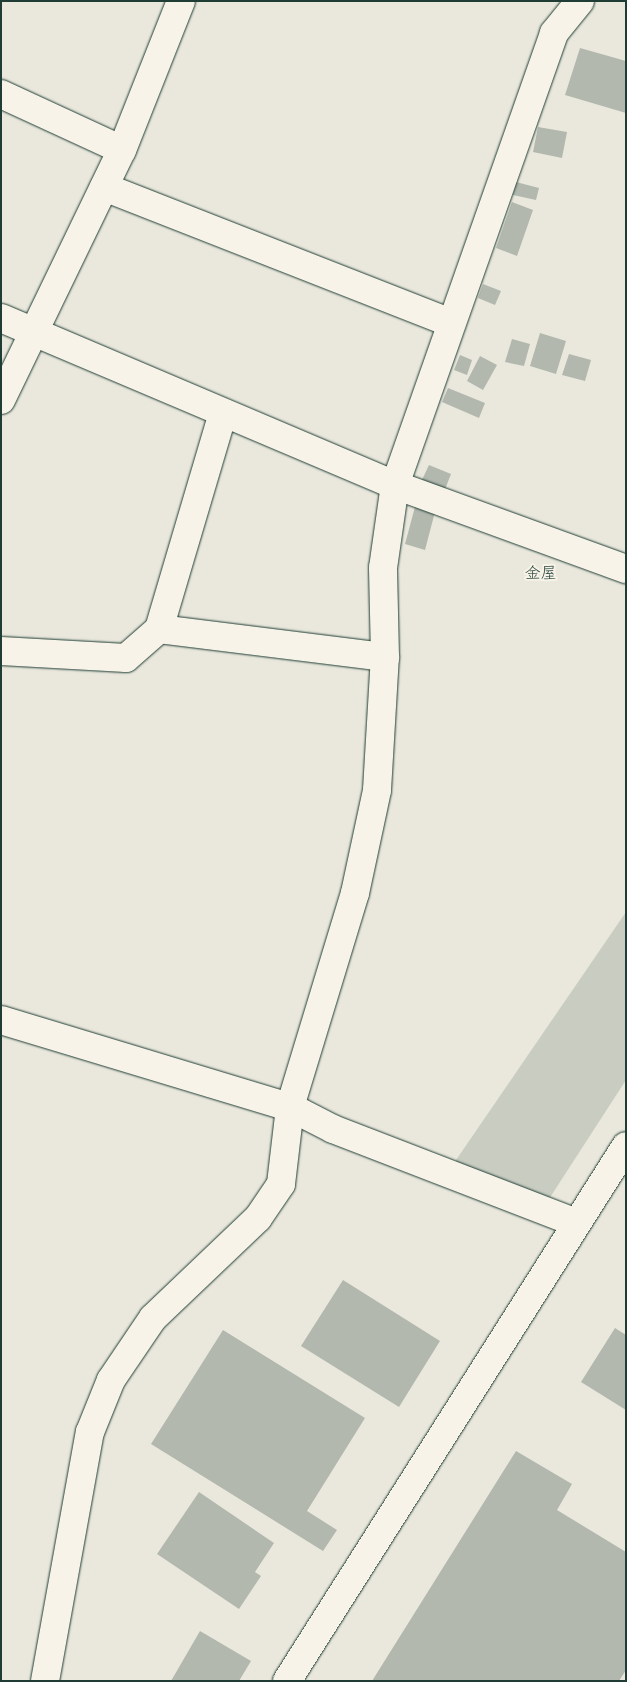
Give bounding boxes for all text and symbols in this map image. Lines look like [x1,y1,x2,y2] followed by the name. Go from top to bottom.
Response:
[525,561,557,581] district label: 金屋

